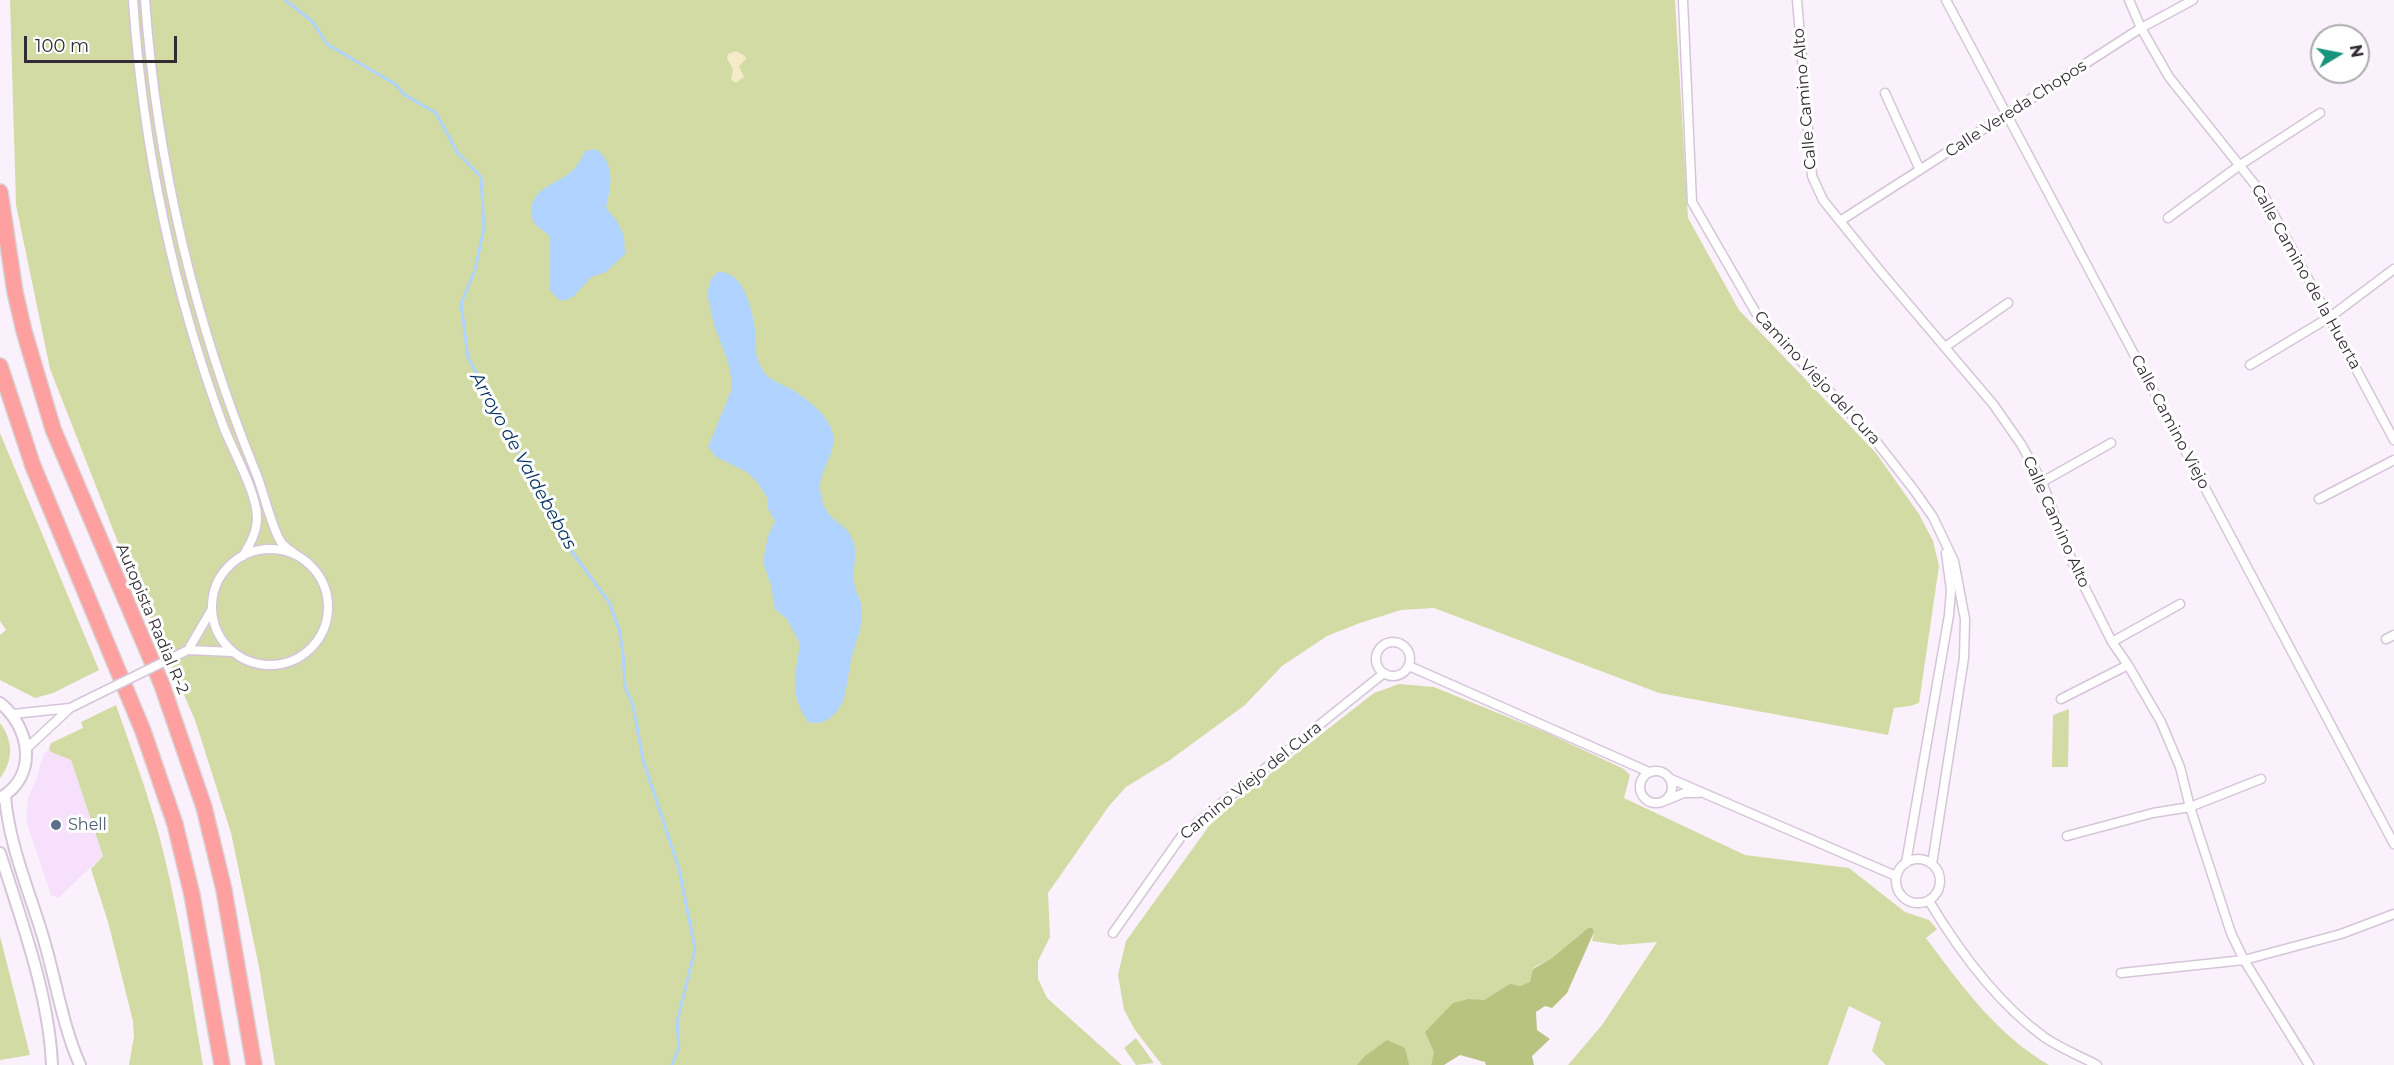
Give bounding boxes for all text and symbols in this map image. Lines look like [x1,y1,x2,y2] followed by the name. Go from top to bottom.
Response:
[27,24,180,62] scale bar
[2310,24,2370,84] north arrow
[1789,27,1821,171] street label: Calle Camino Alto
[35,35,89,57] text: 100 m
[2346,43,2367,59] text: N
[1942,56,2090,162] street label: Calle Vereda Chopos
[2247,181,2365,373] street label: Calle Camino de la Huerta
[1750,307,1884,449] street label: Camino Viejo del Cura
[2126,352,2214,492] street label: Calle Camino Viejo
[465,369,581,553] water label: Arroyo de Valdebebas
[2018,453,2094,591] street label: Calle Camino Alto
[112,541,192,697] street label: Autopista Radial R-2
[1176,718,1326,844] street label: Camino Viejo del Cura
[68,815,107,835] place label: Shell
[49,818,63,832] marker: Shell

